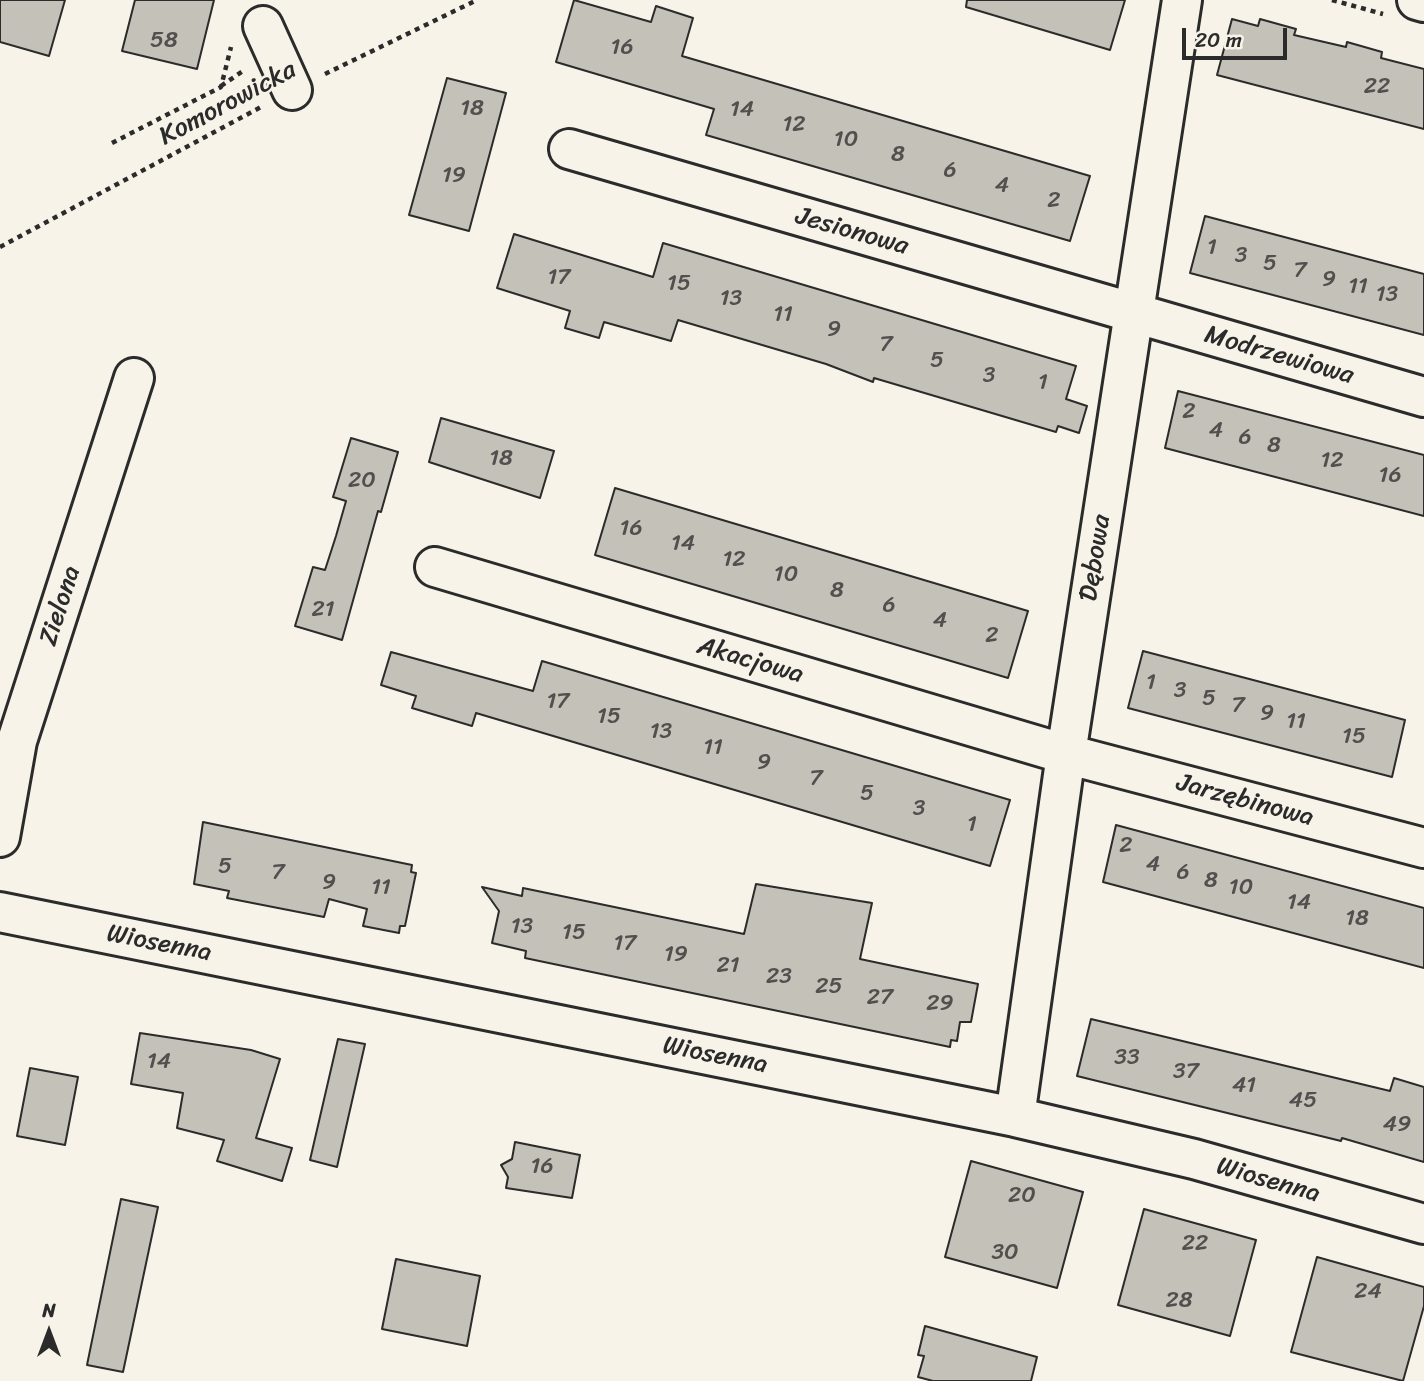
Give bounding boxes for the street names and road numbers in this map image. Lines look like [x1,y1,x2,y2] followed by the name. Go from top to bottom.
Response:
[154,55,302,153] street label: Komorowicka
[792,201,912,263] street label: Jesionowa
[1201,320,1357,392] street label: Modrzewiowa
[1074,512,1118,604] street label: Dębowa
[33,562,89,650] street label: Zielona
[693,631,807,691] street label: Akacjowa
[1173,768,1317,834] street label: Jarzębinowa
[104,919,214,969] street label: Wiosenna
[660,1031,770,1081] street label: Wiosenna
[1213,1151,1323,1211] street label: Wiosenna

